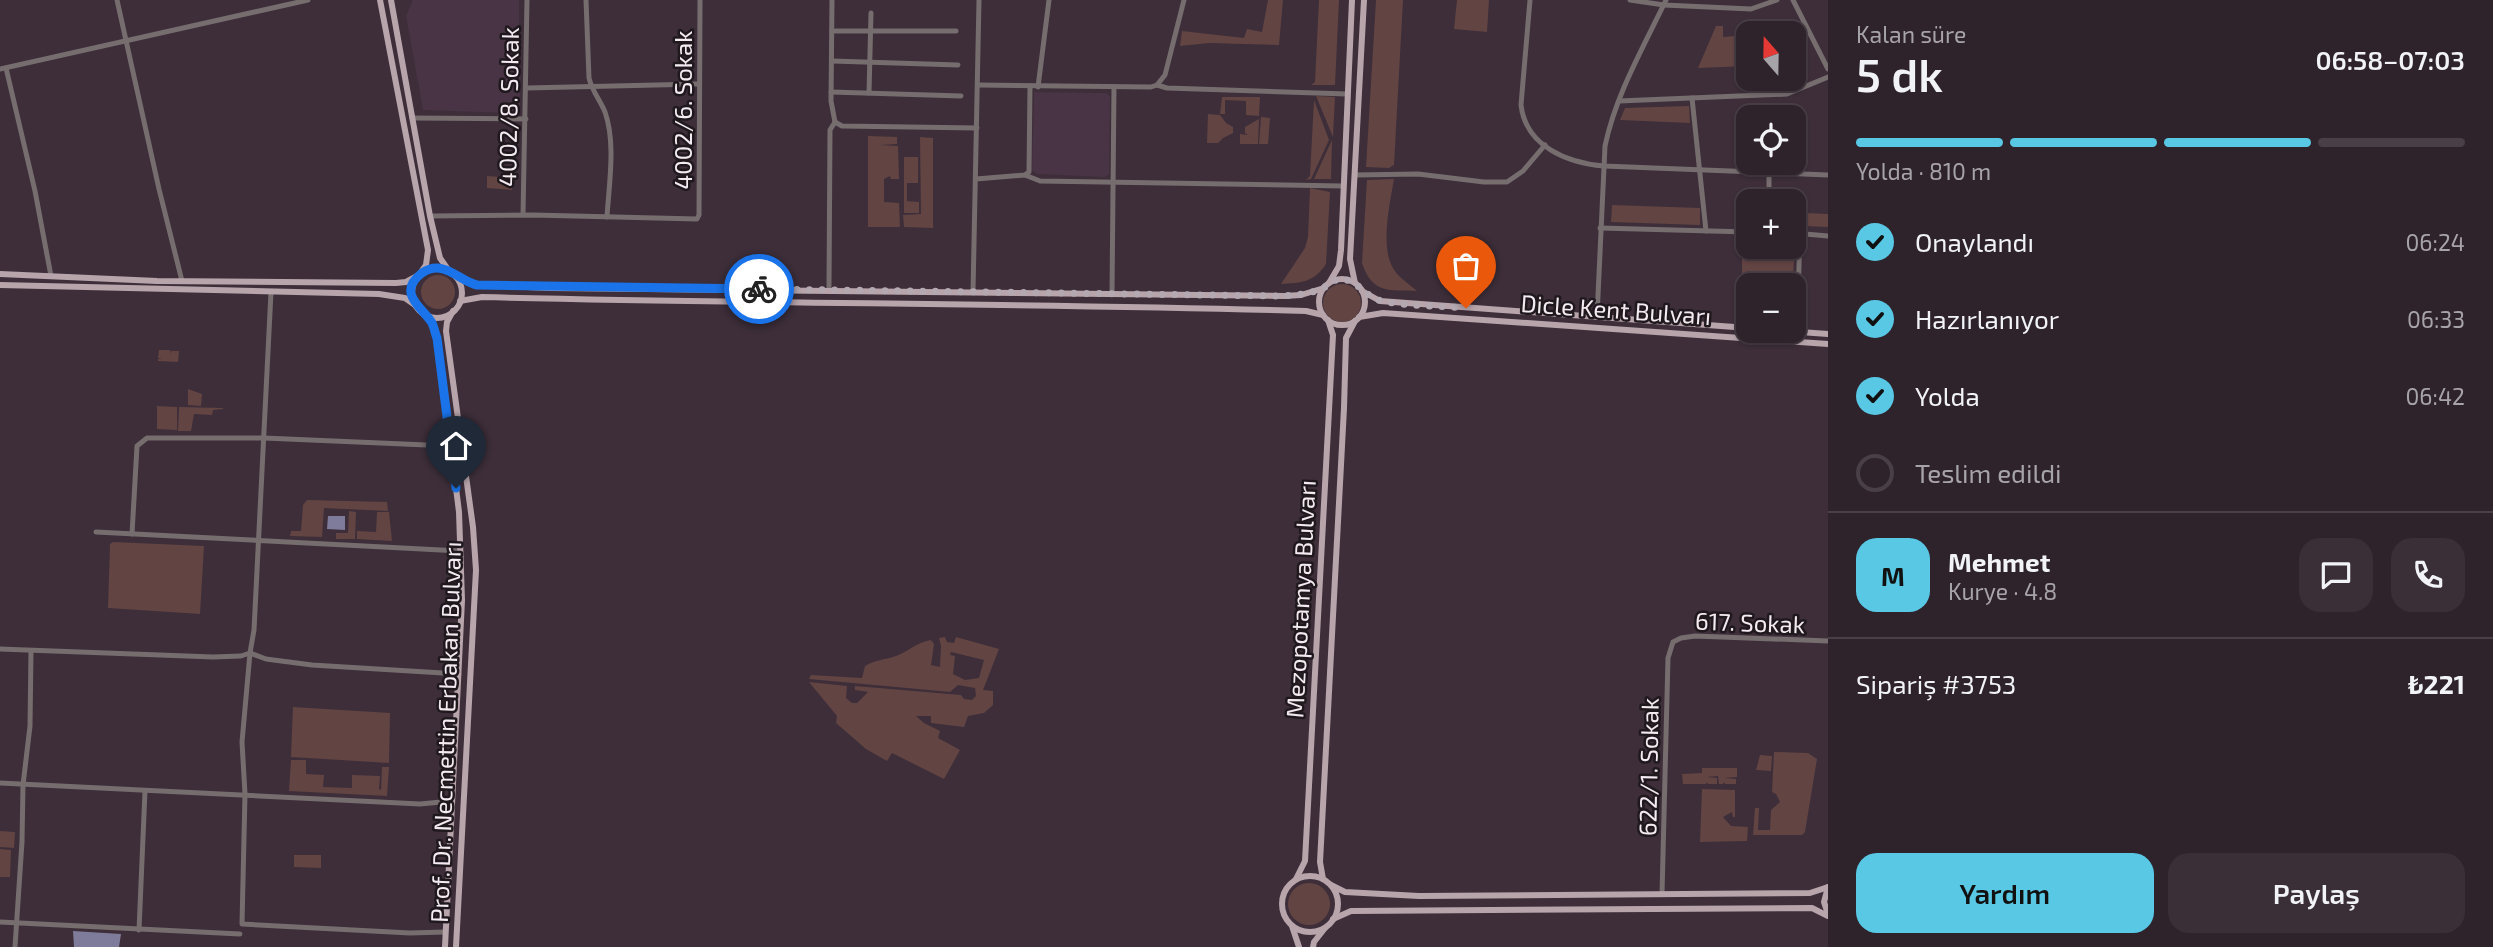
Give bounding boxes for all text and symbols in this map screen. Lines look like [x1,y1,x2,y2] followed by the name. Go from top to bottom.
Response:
[1856,20,1966,48] text: Kalan süre
[1736,21,1806,91] north arrow
[1736,21,1806,343] map controls
[492,27,524,187] street label: 4002/8. Sokak
[668,31,697,189] street label: 4002/6. Sokak
[2315,44,2465,75] text: 06:58–07:03
[1856,46,1943,101] text: 5 dk
[1736,105,1806,175] button: locate
[1856,157,1991,185] text: Yolda · 810 m
[1736,189,1806,259] button: +
[1856,223,1894,261] icon: check
[1915,226,2034,257] text: Onaylandı
[2405,228,2465,256] text: 06:24
[1436,236,1496,308] pin
[1447,247,1485,285] icon: bag
[724,254,794,324] courier
[740,270,778,308] icon: bike
[1736,273,1806,343] button: −
[1520,288,1712,330] street label: Dicle Kent Bulvarı
[1856,300,1894,338] icon: check
[1915,303,2059,334] text: Hazırlanıyor
[2407,305,2465,333] text: 06:33
[1856,377,1894,415] icon: check
[1915,380,1980,411] text: Yolda
[2405,382,2465,410] text: 06:42
[426,416,486,488] pin
[437,427,475,465] icon: home
[1915,457,2062,488] text: Teslim edildi
[1279,479,1321,719] street label: Mezopotamya Bulvarı
[2299,538,2373,612] button: chat
[2391,538,2465,612] button: phone
[424,541,466,923] street label: Prof. Dr. Necmettin Erbakan Bulvarı
[1948,546,2050,577] text: Mehmet
[1881,560,1905,591] text: M
[1948,577,2057,605] text: Kurye · 4.8
[1695,606,1805,638] street label: 617. Sokak
[1856,668,2016,699] text: Sipariş #3753
[2408,668,2465,699] text: ₺221
[1632,698,1664,836] street label: 622/1. Sokak
[1856,853,2154,933] button: Yardım
[2168,853,2465,933] button: Paylaş

